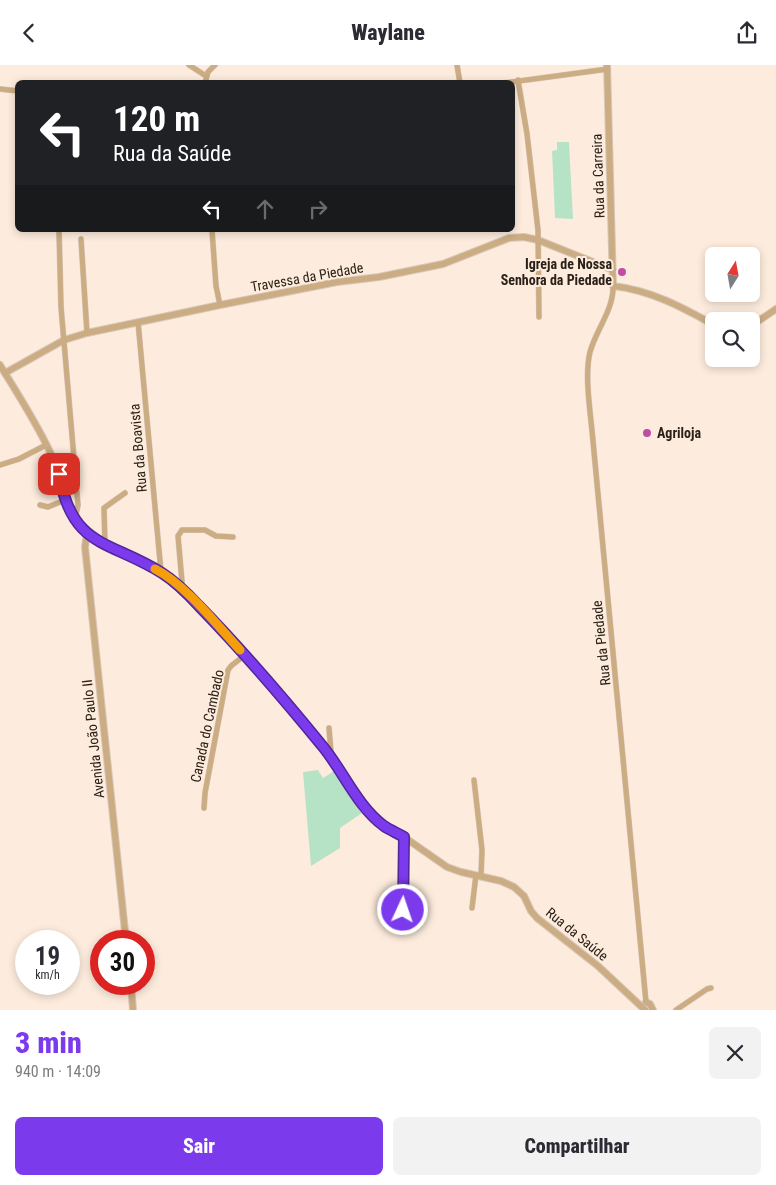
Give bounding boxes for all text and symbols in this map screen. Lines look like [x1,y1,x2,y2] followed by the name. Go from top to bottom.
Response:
[15,19,43,47] icon: back
[733,19,761,47] icon: share
[351,20,425,45] text: Waylane
[113,99,200,140] text: 120 m
[30,100,95,165] icon: left
[589,133,607,219] street label: Rua da Carreira
[113,141,231,166] text: Rua da Saúde
[198,195,226,223] icon: left
[251,195,279,223] icon: ahead
[304,195,332,223] icon: right
[705,247,760,303] north arrow
[705,247,760,367] map controls
[501,256,612,288] place label: Igreja de Nossa Senhora da Piedade
[249,259,365,295] street label: Travessa da Piedade
[616,266,628,278] marker: Igreja de Nossa Senhora da Piedade
[705,312,760,367] button: search
[126,403,150,493] street label: Rua da Boavista
[657,425,701,441] place label: Agriloja
[641,427,653,439] marker: Agriloja
[38,453,80,495] pin
[45,460,73,488] icon: arrive
[589,599,613,686] street label: Rua da Piedade
[187,668,227,784] street label: Canada do Cambado
[79,679,107,799] street label: Avenida João Paulo II
[376,883,428,935] position arrow
[543,904,612,964] street label: Rua da Saúde
[90,930,155,995] speed limit sign: 30
[35,942,60,971] text: 19
[35,968,60,982] text: km/h
[15,1025,82,1060] text: 3 min
[709,1027,761,1079] button: close
[15,1062,101,1081] text: 940 m · 14:09
[15,1117,383,1175] button: Sair
[393,1117,761,1175] button: Compartilhar

